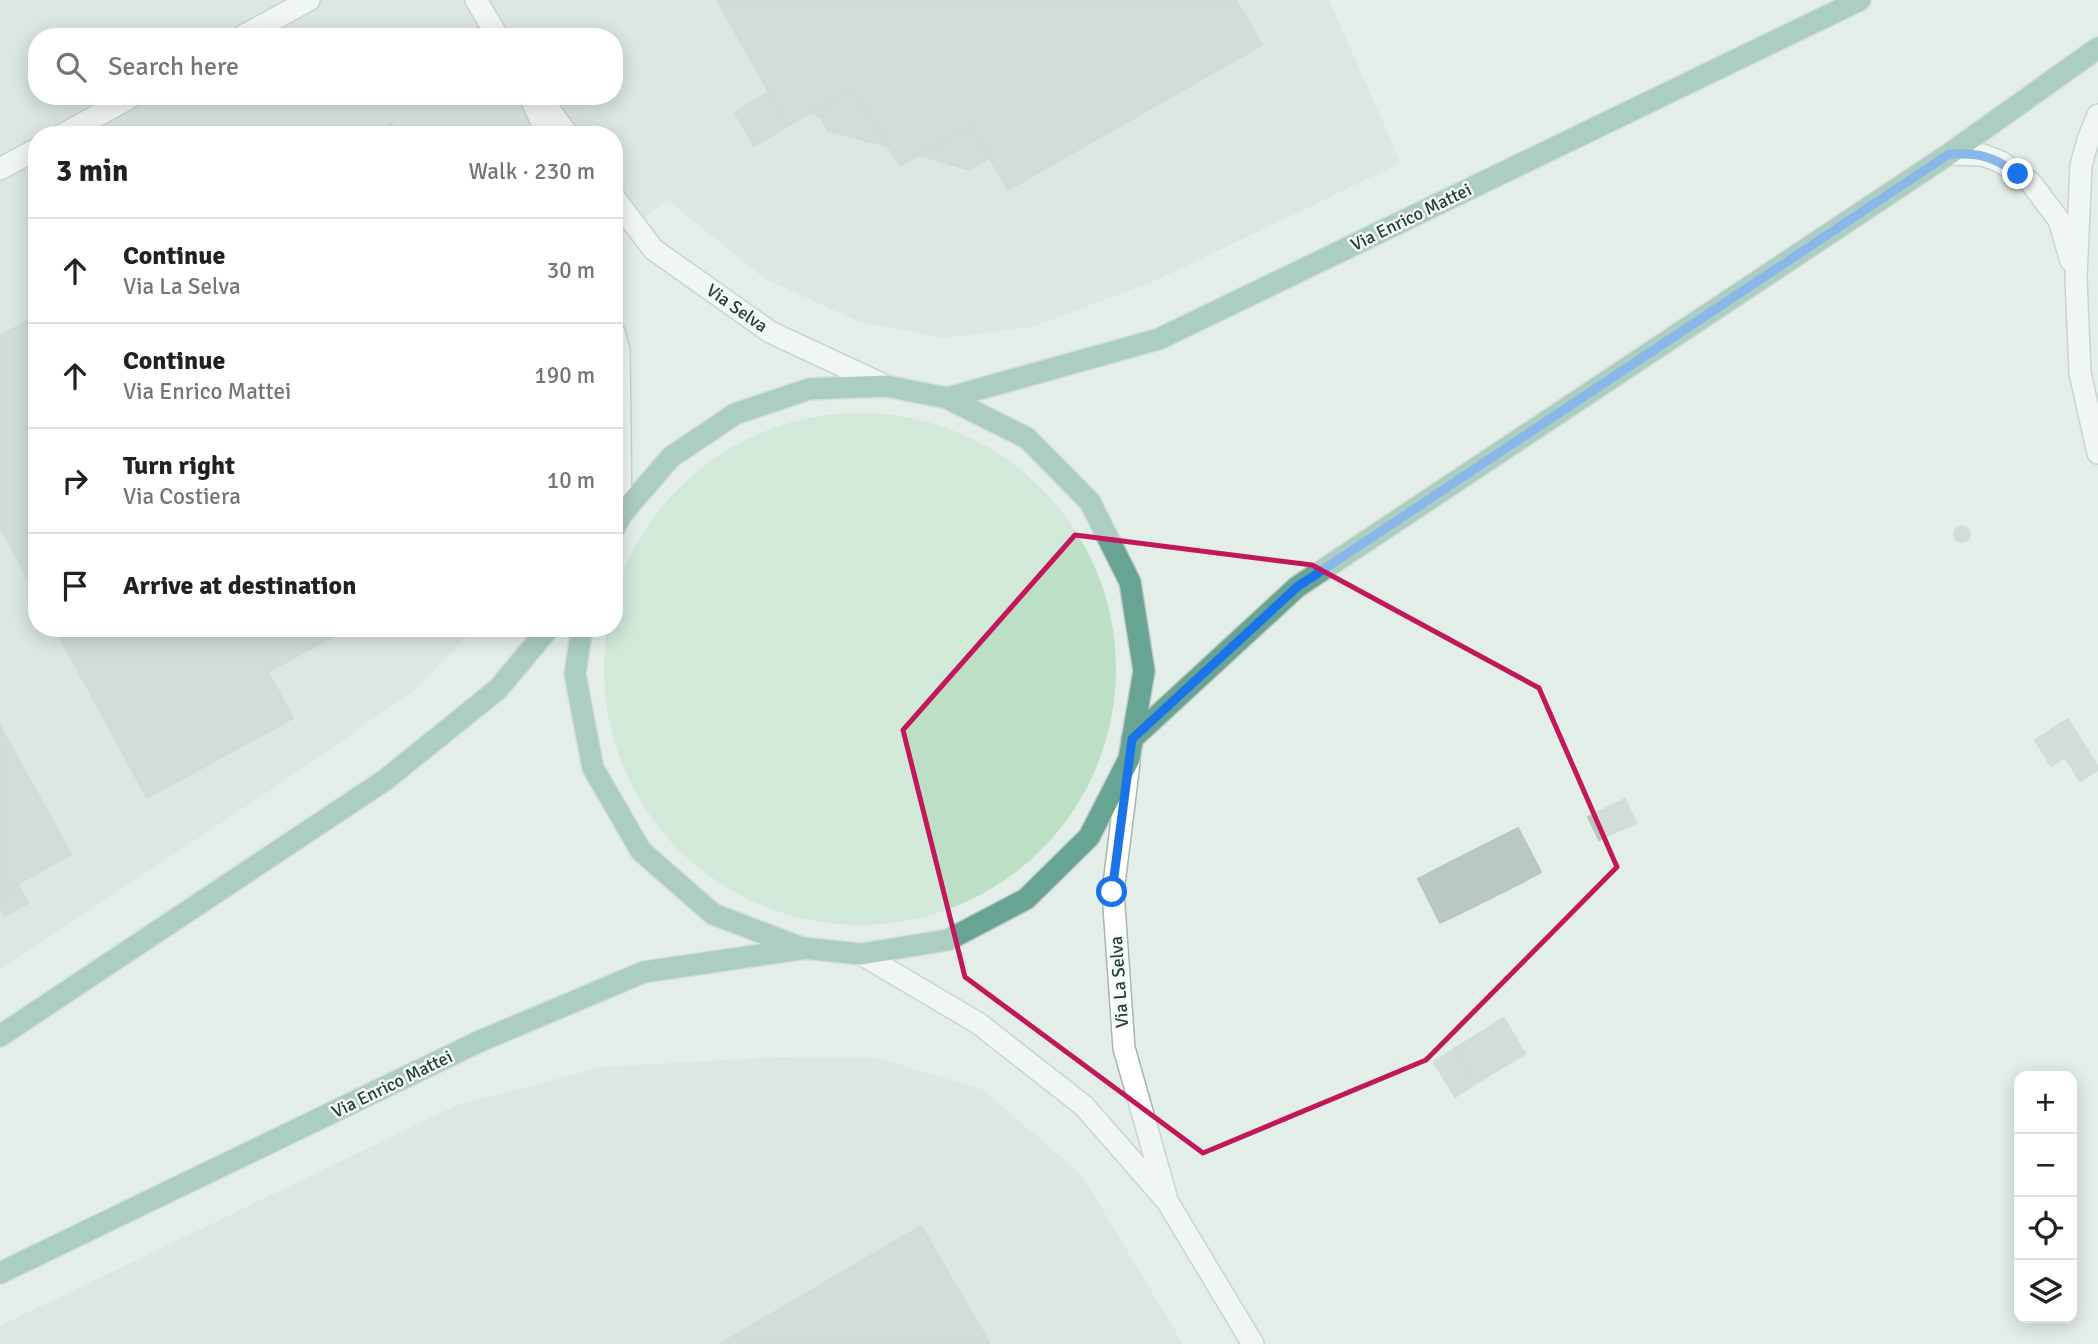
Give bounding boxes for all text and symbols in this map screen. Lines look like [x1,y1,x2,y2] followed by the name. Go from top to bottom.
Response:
[28,28,623,105] search box
[52,48,90,86] icon: search
[108,51,239,83] text: Search here
[56,153,128,190] text: 3 min
[469,157,595,186] text: Walk · 230 m
[2002,158,2033,189] route end
[1347,178,1475,256] street label: Via Enrico Mattei
[123,240,225,272] text: Continue
[56,252,94,290] icon: ahead
[547,256,595,285] text: 30 m
[123,272,241,301] text: Via La Selva
[702,279,772,337] street label: Via Selva
[123,345,225,377] text: Continue
[56,357,94,395] icon: ahead
[534,361,595,390] text: 190 m
[123,377,291,406] text: Via Enrico Mattei
[123,450,235,482] text: Turn right
[56,462,94,500] icon: right
[547,466,595,495] text: 10 m
[123,482,241,511] text: Via Costiera
[56,567,94,605] icon: arrive
[123,570,356,602] text: Arrive at destination
[1096,876,1127,907] route start
[1105,935,1133,1029] street label: Via La Selva
[328,1045,456,1123] street label: Via Enrico Mattei
[2014,1071,2077,1323] map controls
[2014,1071,2077,1134] button: +
[2014,1134,2077,1197] button: −
[2014,1197,2077,1260] button: locate
[2014,1260,2077,1323] button: layers

